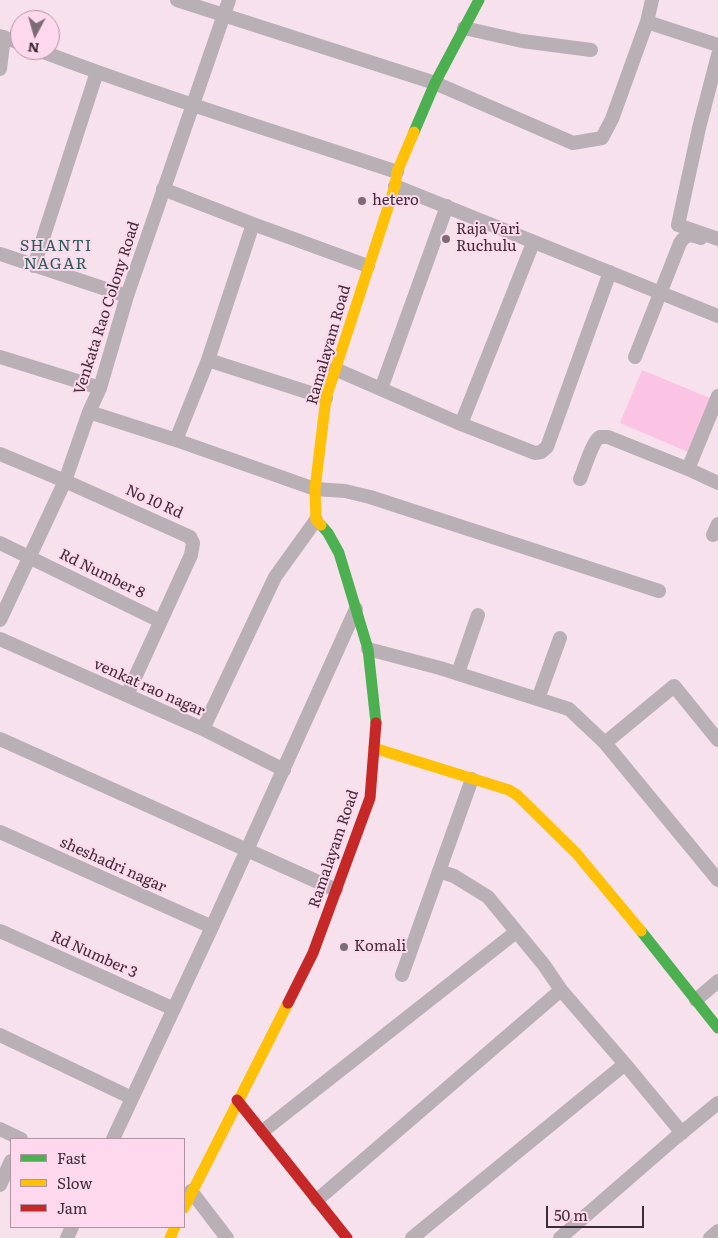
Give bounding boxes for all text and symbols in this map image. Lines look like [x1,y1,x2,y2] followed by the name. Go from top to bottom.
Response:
[10,10,60,60] north arrow
[27,38,40,59] text: N
[372,192,419,210] place label: hetero
[356,195,368,207] marker: hetero
[70,219,144,397] street label: Venkata Rao Colony Road
[456,221,520,256] place label: Raja Vari Ruchulu
[440,233,452,245] marker: Raja Vari Ruchulu
[19,236,93,274] district label: SHANTI NAGAR
[303,283,355,407] street label: Ramalayam Road
[123,481,185,523] street label: No 10 Rd
[56,545,148,603] street label: Rd Number 8
[91,655,207,721] street label: venkat rao nagar
[305,788,363,910] street label: Ramalayam Road
[57,834,169,896] street label: sheshadri nagar
[48,928,140,982] street label: Rd Number 3
[354,938,406,956] place label: Komali
[338,941,350,953] marker: Komali
[10,1138,185,1228] legend
[57,1146,86,1169] text: Fast
[57,1171,92,1194] text: Slow
[57,1196,87,1219] text: Jam
[548,1196,646,1228] scale bar
[554,1203,588,1226] text: 50 m

